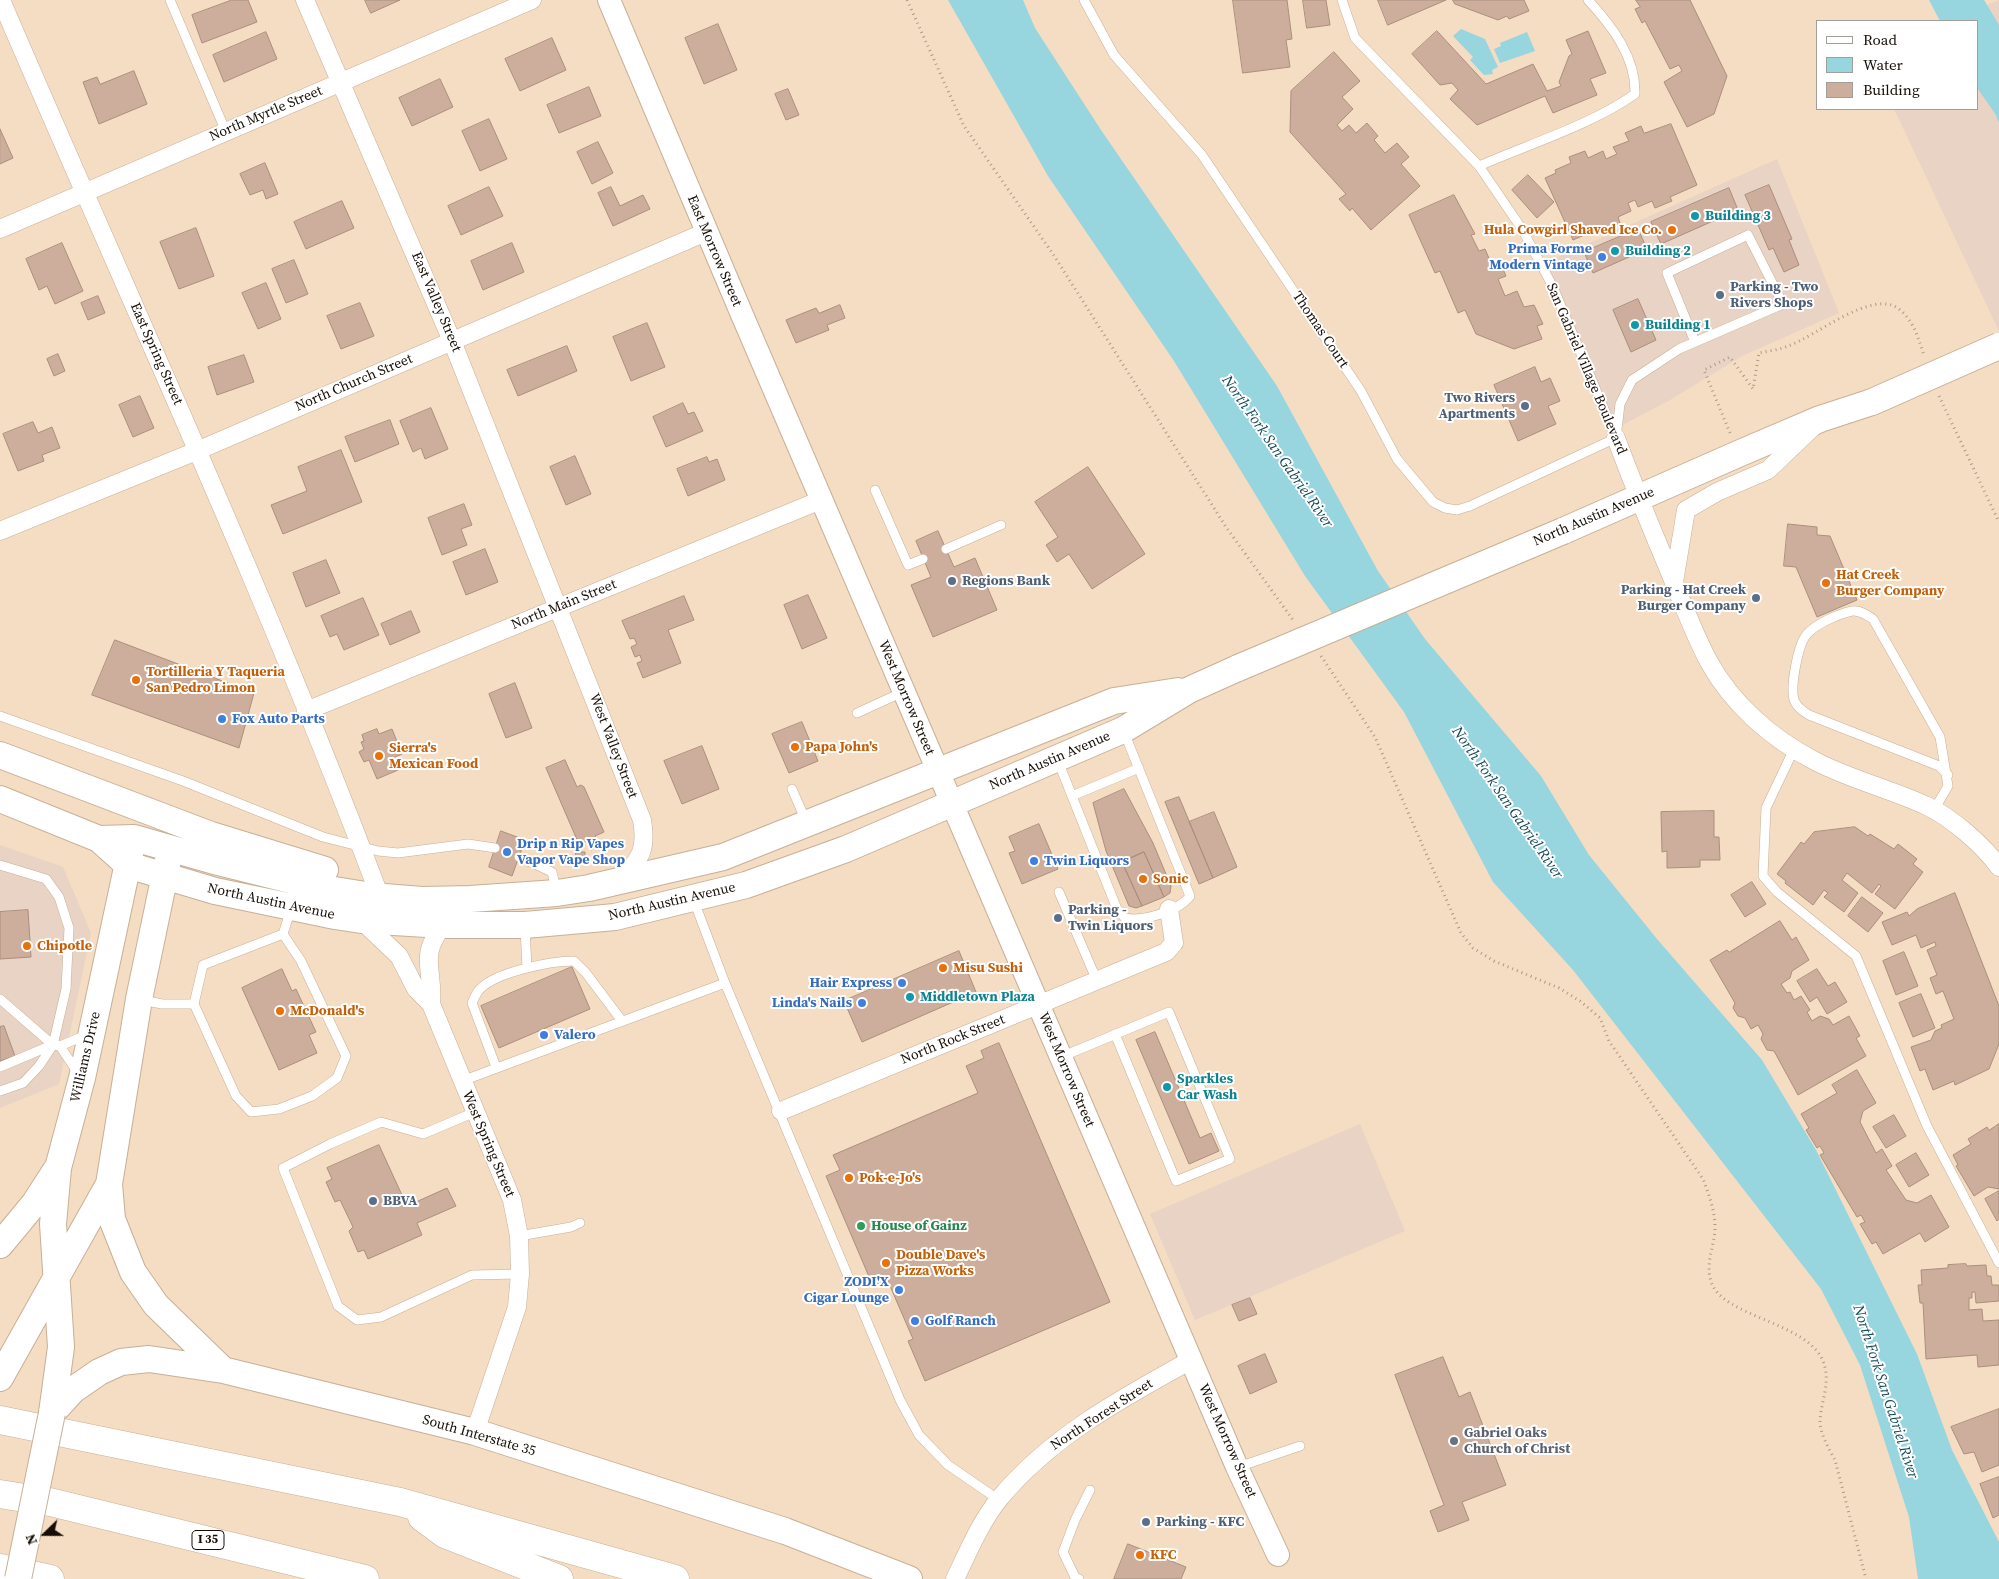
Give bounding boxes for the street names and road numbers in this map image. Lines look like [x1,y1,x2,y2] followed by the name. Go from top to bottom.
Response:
[207,83,325,145] street label: North Myrtle Street
[683,193,745,309] street label: East Morrow Street
[407,250,465,354] street label: East Valley Street
[1542,281,1630,457] street label: San Gabriel Village Boulevard
[1288,288,1352,372] street label: Thomas Court
[126,300,186,408] street label: East Spring Street
[293,351,415,415] street label: North Church Street
[1531,484,1657,550] street label: North Austin Avenue
[509,576,619,634] street label: North Main Street
[874,638,938,758] street label: West Morrow Street
[585,691,641,801] street label: West Valley Street
[987,728,1113,794] street label: North Austin Avenue
[607,879,737,925] street label: North Austin Avenue
[206,880,336,924] street label: North Austin Avenue
[67,1010,105,1104] street label: Williams Drive
[1034,1010,1098,1130] street label: West Morrow Street
[899,1011,1007,1069] street label: North Rock Street
[458,1088,518,1200] street label: West Spring Street
[1048,1376,1156,1454] street label: North Forest Street
[1194,1381,1260,1501] street label: West Morrow Street
[421,1412,537,1460] street label: South Interstate 35
[192,1530,224,1550] road number: I 35

